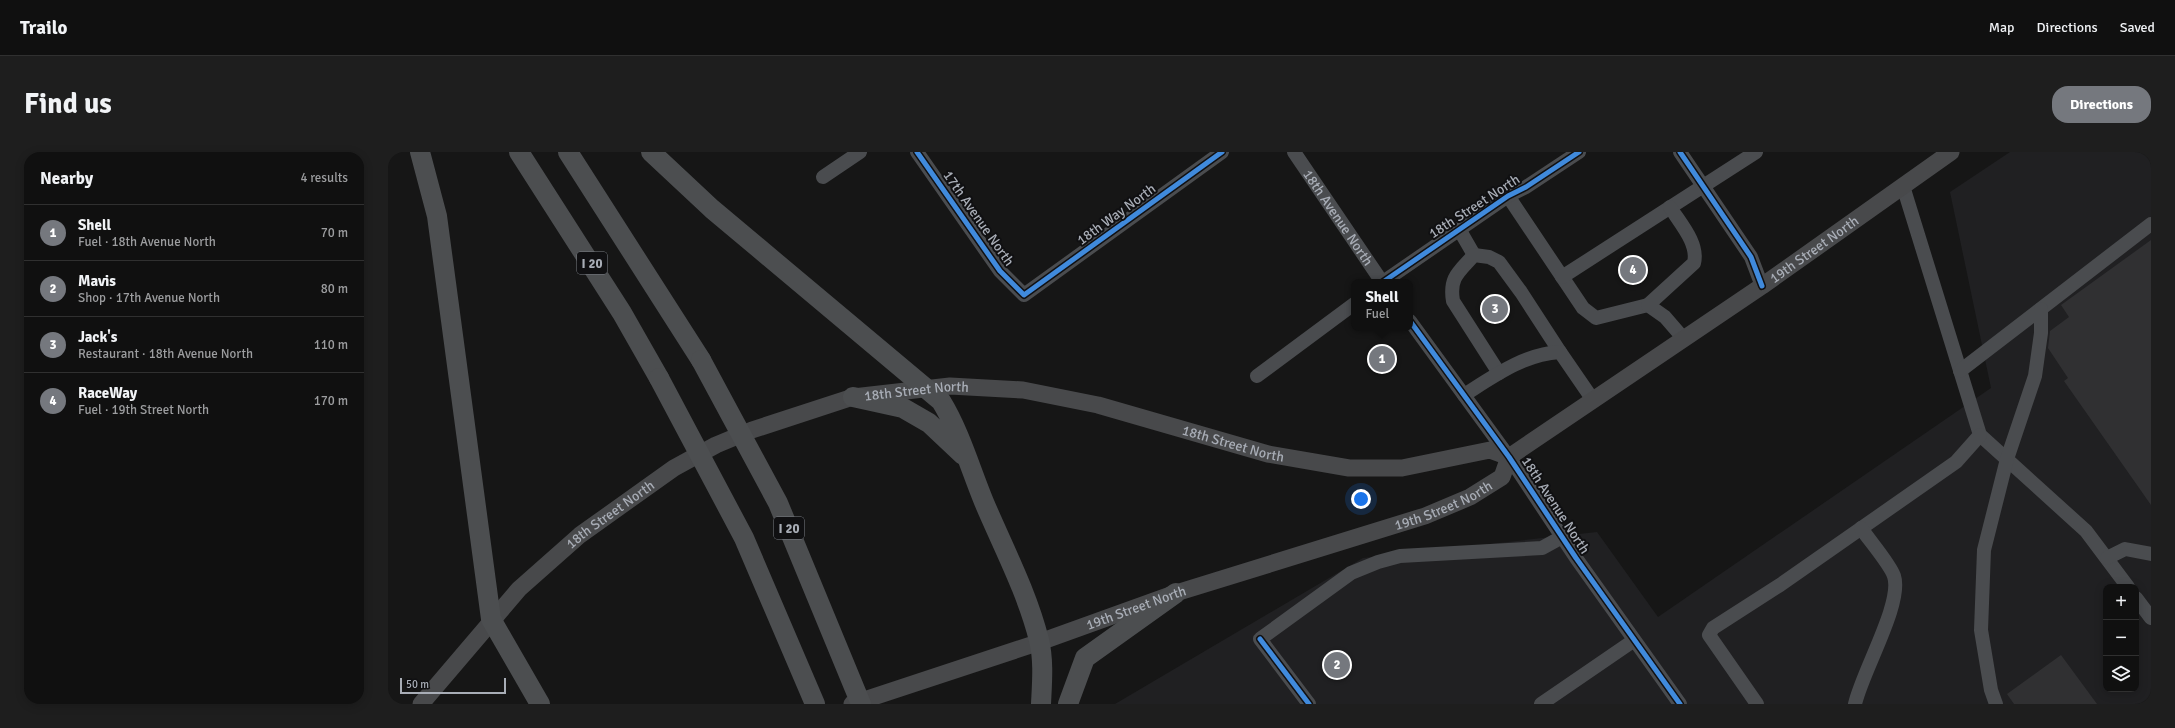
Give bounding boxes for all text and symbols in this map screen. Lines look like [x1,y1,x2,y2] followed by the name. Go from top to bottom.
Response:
[20,16,67,40] text: Trailo
[1989,19,2015,36] text: Map
[2037,19,2098,36] text: Directions
[2120,19,2155,36] text: Saved
[2052,86,2151,123] button: Directions
[24,87,112,121] text: Find us
[1299,166,1376,269] street label: 18th Avenue North
[939,167,1018,269] street label: 17th Avenue North
[40,168,93,189] text: Nearby
[300,170,348,186] text: 4 results
[1426,171,1523,242] street label: 18th Street North
[1074,180,1159,249] street label: 18th Way North
[1766,212,1862,287] street label: 19th Street North
[78,216,111,234] text: Shell
[49,225,57,241] text: 1
[321,225,348,241] text: 70 m
[78,234,216,250] text: Fuel · 18th Avenue North
[577,252,607,274] road number: I 20
[1620,255,1646,285] pin: 4
[78,272,116,290] text: Mavis
[1351,279,1413,331] popup
[49,281,57,297] text: 2
[321,281,348,297] text: 80 m
[1365,288,1399,306] text: Shell
[78,290,220,306] text: Shop · 17th Avenue North
[1482,294,1508,324] pin: 3
[1365,306,1389,322] text: Fuel
[78,328,117,346] text: Jack's
[49,337,57,353] text: 3
[314,337,348,353] text: 110 m
[1369,344,1395,374] pin: 1
[78,346,253,362] text: Restaurant · 18th Avenue North
[863,378,969,405] street label: 18th Street North
[78,384,137,402] text: RaceWay
[49,393,57,409] text: 4
[314,393,348,409] text: 170 m
[78,402,209,418] text: Fuel · 19th Street North
[1180,422,1285,466] street label: 18th Street North
[1518,454,1593,557] street label: 18th Avenue North
[563,477,658,552] street label: 18th Street North
[1392,477,1496,534] street label: 19th Street North
[1351,489,1371,509] your location
[774,517,804,539] road number: I 20
[1084,582,1188,634] street label: 19th Street North
[2103,584,2139,692] map controls
[2103,584,2139,620] button: +
[2103,620,2139,656] button: −
[1324,650,1350,680] pin: 2
[2103,656,2139,692] button: layers
[400,676,506,695] scale bar
[406,678,429,691] text: 50 m

